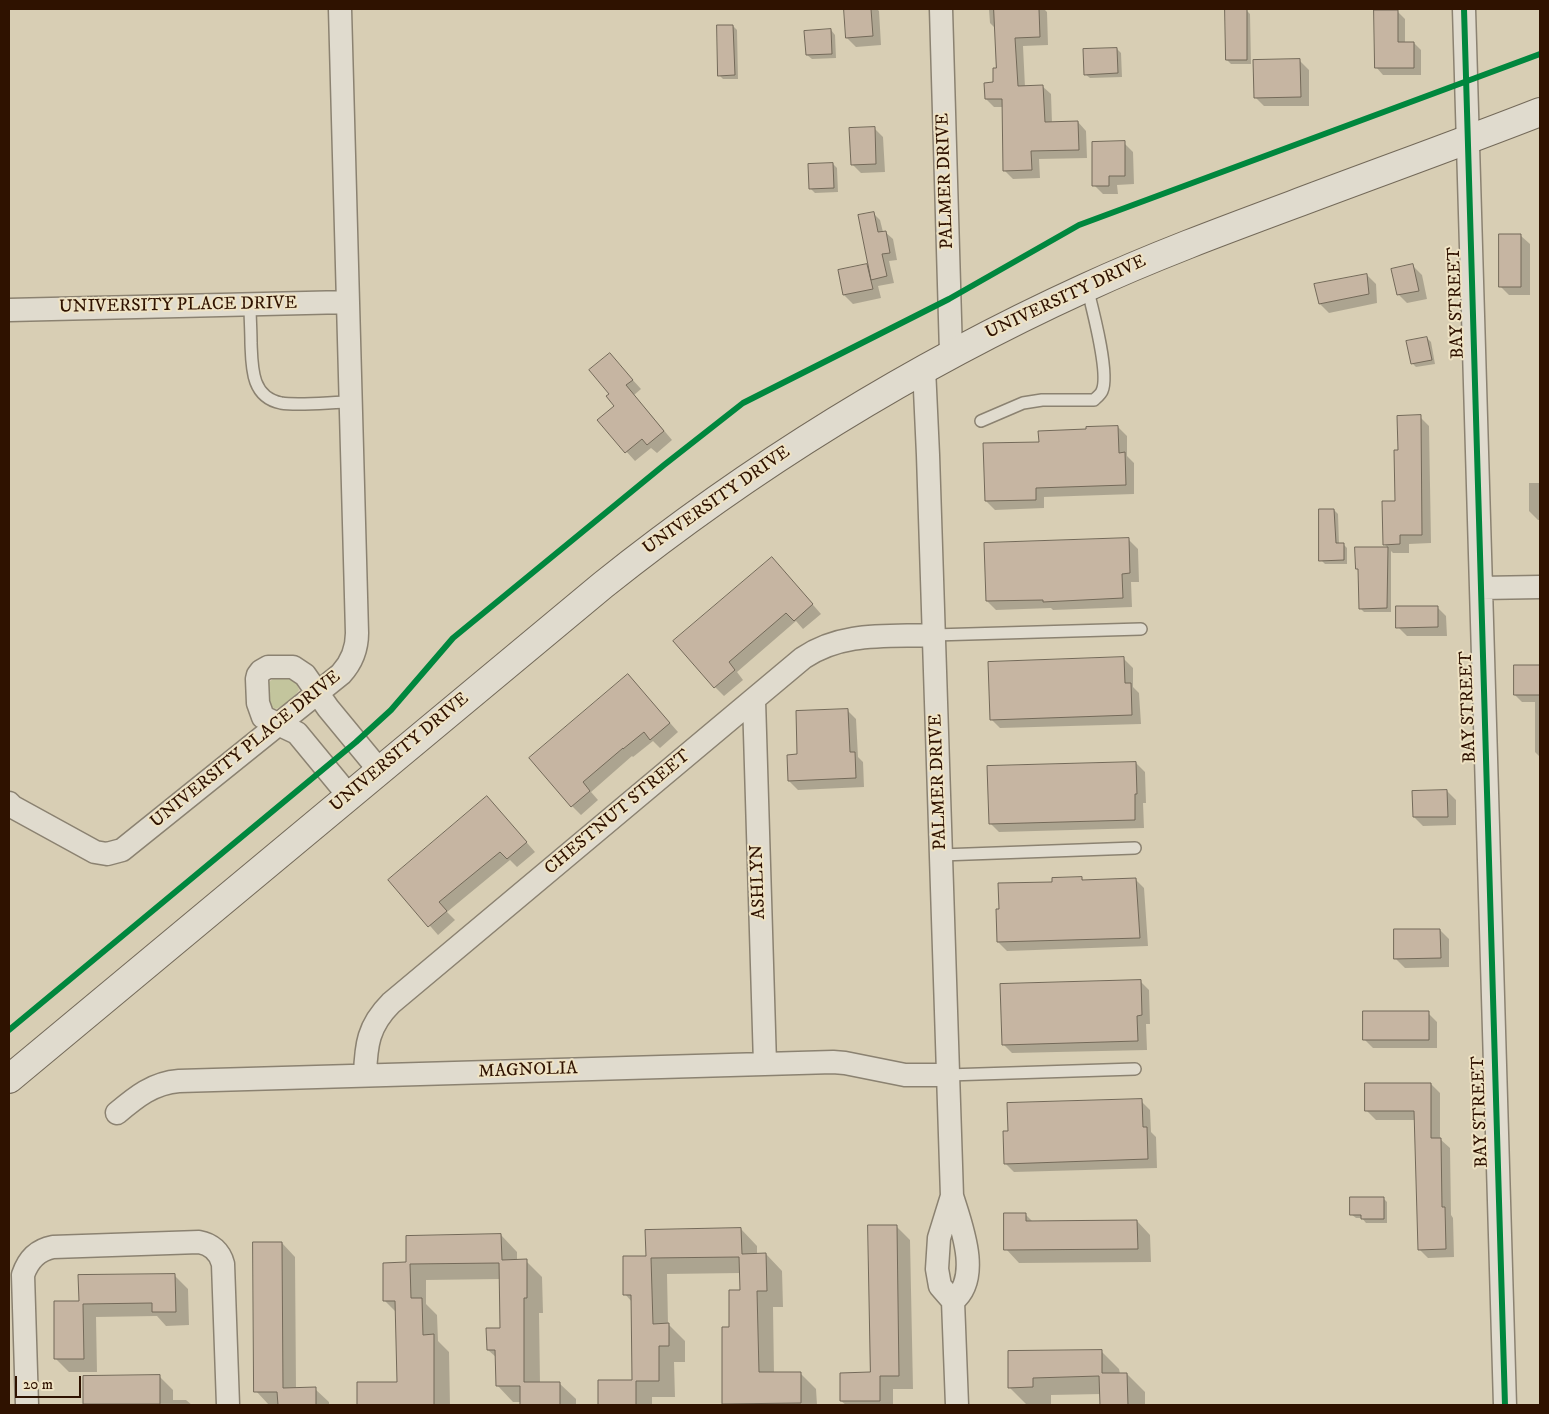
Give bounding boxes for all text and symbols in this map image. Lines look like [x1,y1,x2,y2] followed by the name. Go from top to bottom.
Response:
[933,113,959,249] street label: PALMER DRIVE
[1444,247,1470,359] street label: BAY STREET
[982,251,1150,345] street label: UNIVERSITY DRIVE
[59,293,297,319] street label: UNIVERSITY PLACE DRIVE
[639,442,795,560] street label: UNIVERSITY DRIVE
[1456,651,1482,763] street label: BAY STREET
[147,667,345,833] street label: UNIVERSITY PLACE DRIVE
[326,689,474,817] street label: UNIVERSITY DRIVE
[926,714,952,850] street label: PALMER DRIVE
[541,746,695,880] street label: CHESTNUT STREET
[747,844,771,920] street label: ASHLYN
[1468,1056,1494,1168] street label: BAY STREET
[478,1058,578,1084] street label: MAGNOLIA
[18,1366,84,1398] scale bar
[23,1375,53,1394] text: 20 m

